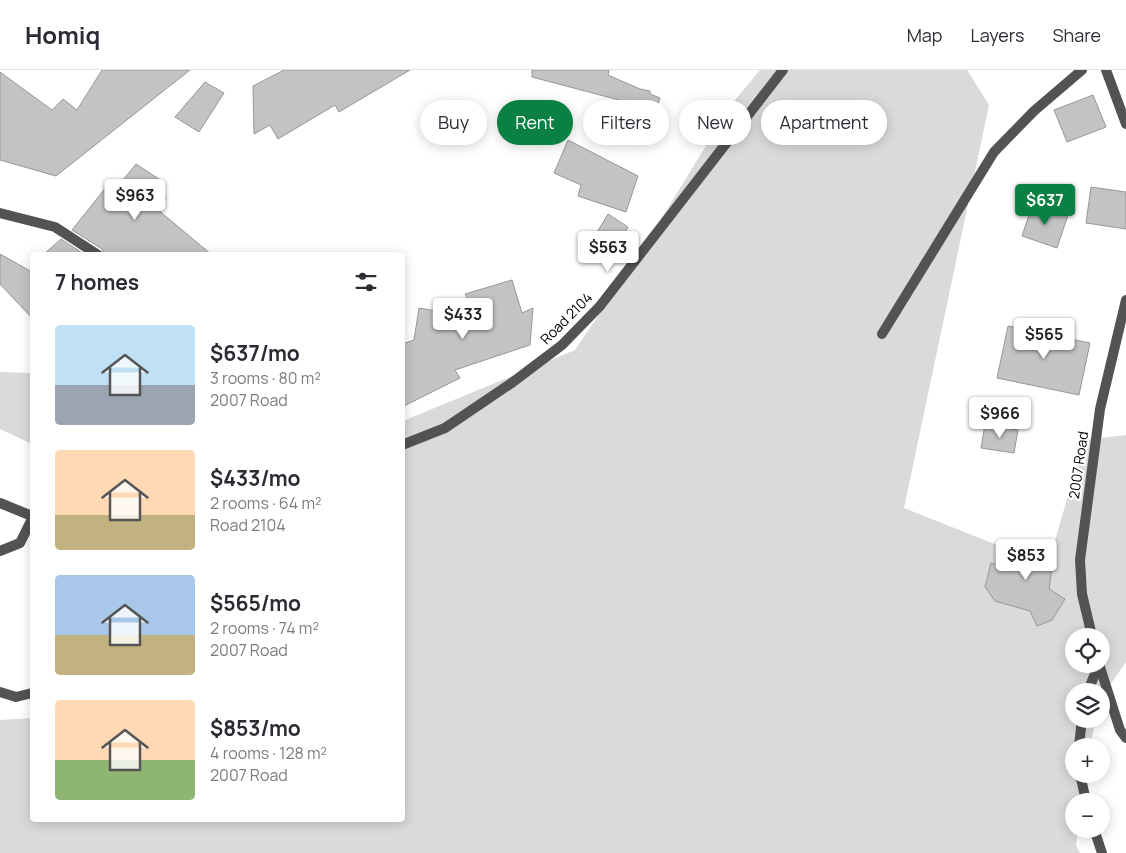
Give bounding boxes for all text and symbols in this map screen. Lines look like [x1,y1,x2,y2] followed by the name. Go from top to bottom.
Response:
[25,18,100,51] text: Homiq
[907,23,942,47] text: Map
[970,23,1024,47] text: Layers
[1052,23,1101,47] text: Share
[420,100,487,145] chip: Buy
[497,100,573,145] chip: Rent
[583,100,669,145] chip: Filters
[679,100,751,145] chip: New
[761,100,887,145] chip: Apartment
[105,178,165,221] pin: $963
[115,184,155,206] text: $963
[1015,184,1075,226] pin: $637
[1026,189,1064,211] text: $637
[578,230,638,273] pin: $563
[589,236,627,258] text: $563
[55,268,139,296] text: 7 homes
[352,268,380,296] icon: filters
[536,288,596,348] street label: Road 2104
[433,298,493,340] pin: $433
[444,303,482,325] text: $433
[1014,318,1074,360] pin: $565
[1025,323,1063,345] text: $565
[210,339,300,367] text: $637/mo
[95,345,155,405] icon: home
[210,367,321,389] text: 3 rooms · 80 m²
[210,389,288,411] text: 2007 Road
[970,396,1030,439] pin: $966
[980,402,1020,424] text: $966
[1064,430,1092,500] street label: 2007 Road
[210,464,301,492] text: $433/mo
[95,470,155,530] icon: home
[210,492,321,514] text: 2 rooms · 64 m²
[210,514,286,536] text: Road 2104
[996,538,1056,581] pin: $853
[1007,544,1045,566] text: $853
[210,589,301,617] text: $565/mo
[95,595,155,655] icon: home
[210,617,319,639] text: 2 rooms · 74 m²
[1065,628,1110,838] map controls
[1065,628,1110,673] button: locate
[210,639,288,661] text: 2007 Road
[1065,683,1110,728] button: layers
[210,714,301,742] text: $853/mo
[95,720,155,780] icon: home
[1065,738,1110,783] button: +
[210,742,327,764] text: 4 rooms · 128 m²
[210,764,288,786] text: 2007 Road
[1065,793,1110,838] button: −

